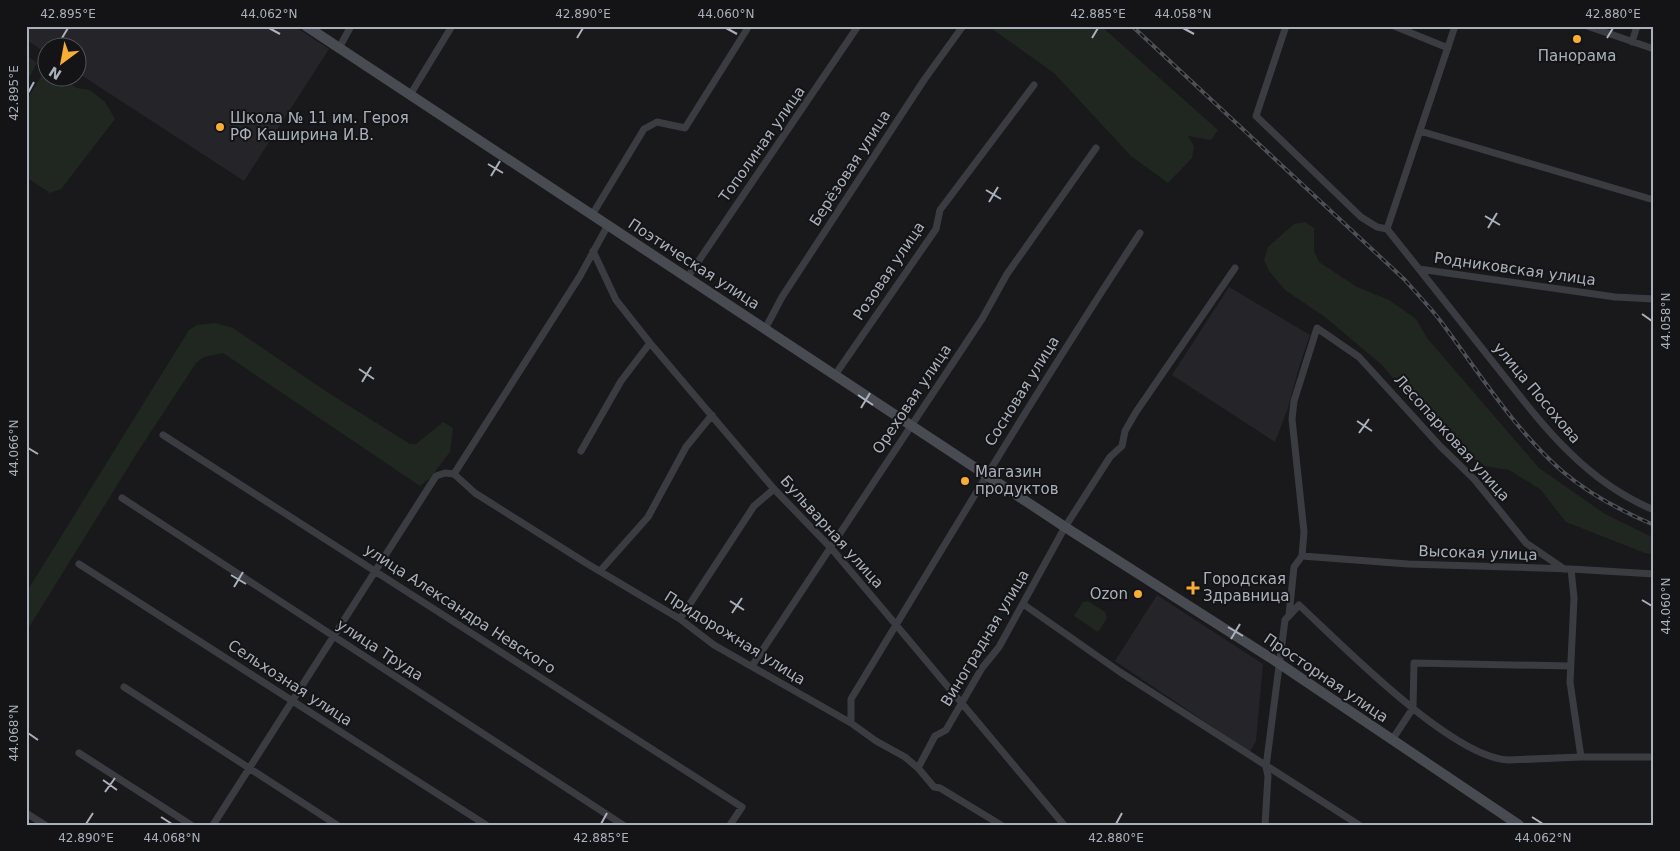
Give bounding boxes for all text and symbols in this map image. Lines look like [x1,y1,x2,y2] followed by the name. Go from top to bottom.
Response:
[40,7,96,21] text: 42.895°E
[241,7,297,21] text: 44.062°N
[555,7,611,21] text: 42.890°E
[698,7,754,21] text: 44.060°N
[1070,7,1126,21] text: 42.885°E
[1155,7,1211,21] text: 44.058°N
[1585,7,1641,21] text: 42.880°E
[1571,33,1583,45] marker: Панорама
[38,38,88,88] north arrow
[1538,47,1616,65] place label: Панорама
[46,63,64,83] text: N
[7,65,21,121] text: 42.895°E
[715,83,809,206] street label: Тополиная улица
[806,107,894,229] street label: Берёзовая улица
[230,109,409,144] place label: Школа № 11 им. Героя РФ Каширина И.В.
[214,121,226,133] marker: Школа № 11 им. Героя РФ Каширина И.В.
[625,215,763,313] street label: Поэтическая улица
[849,218,929,324] street label: Розовая улица
[1433,249,1597,289] street label: Родниковская улица
[1659,293,1673,349] text: 44.058°N
[981,333,1063,449] street label: Сосновая улица
[1489,339,1585,447] street label: улица Посохова
[869,341,955,457] street label: Ореховая улица
[1390,371,1514,505] street label: Лесопарковая улица
[7,420,21,476] text: 44.066°N
[975,463,1059,498] place label: Магазин продуктов
[777,472,887,592] street label: Бульварная улица
[959,475,971,487] marker: Магазин продуктов
[361,540,559,678] street label: улица Александра Невского
[1418,542,1538,564] street label: Высокая улица
[937,566,1033,710] street label: Виноградная улица
[1203,570,1290,605] place label: Городская Здравница
[1659,578,1673,634] text: 44.060°N
[1187,582,1199,594] marker: Городская Здравница
[1090,585,1128,603] place label: Ozon
[661,587,809,689] street label: Придорожная улица
[1132,588,1144,600] marker: Ozon
[333,615,427,685] street label: улица Труда
[1260,630,1392,726] street label: Просторная улица
[224,636,356,730] street label: Сельхозная улица
[7,705,21,761] text: 44.068°N
[58,831,114,845] text: 42.890°E
[144,831,200,845] text: 44.068°N
[573,831,629,845] text: 42.885°E
[1088,831,1144,845] text: 42.880°E
[1515,831,1571,845] text: 44.062°N

